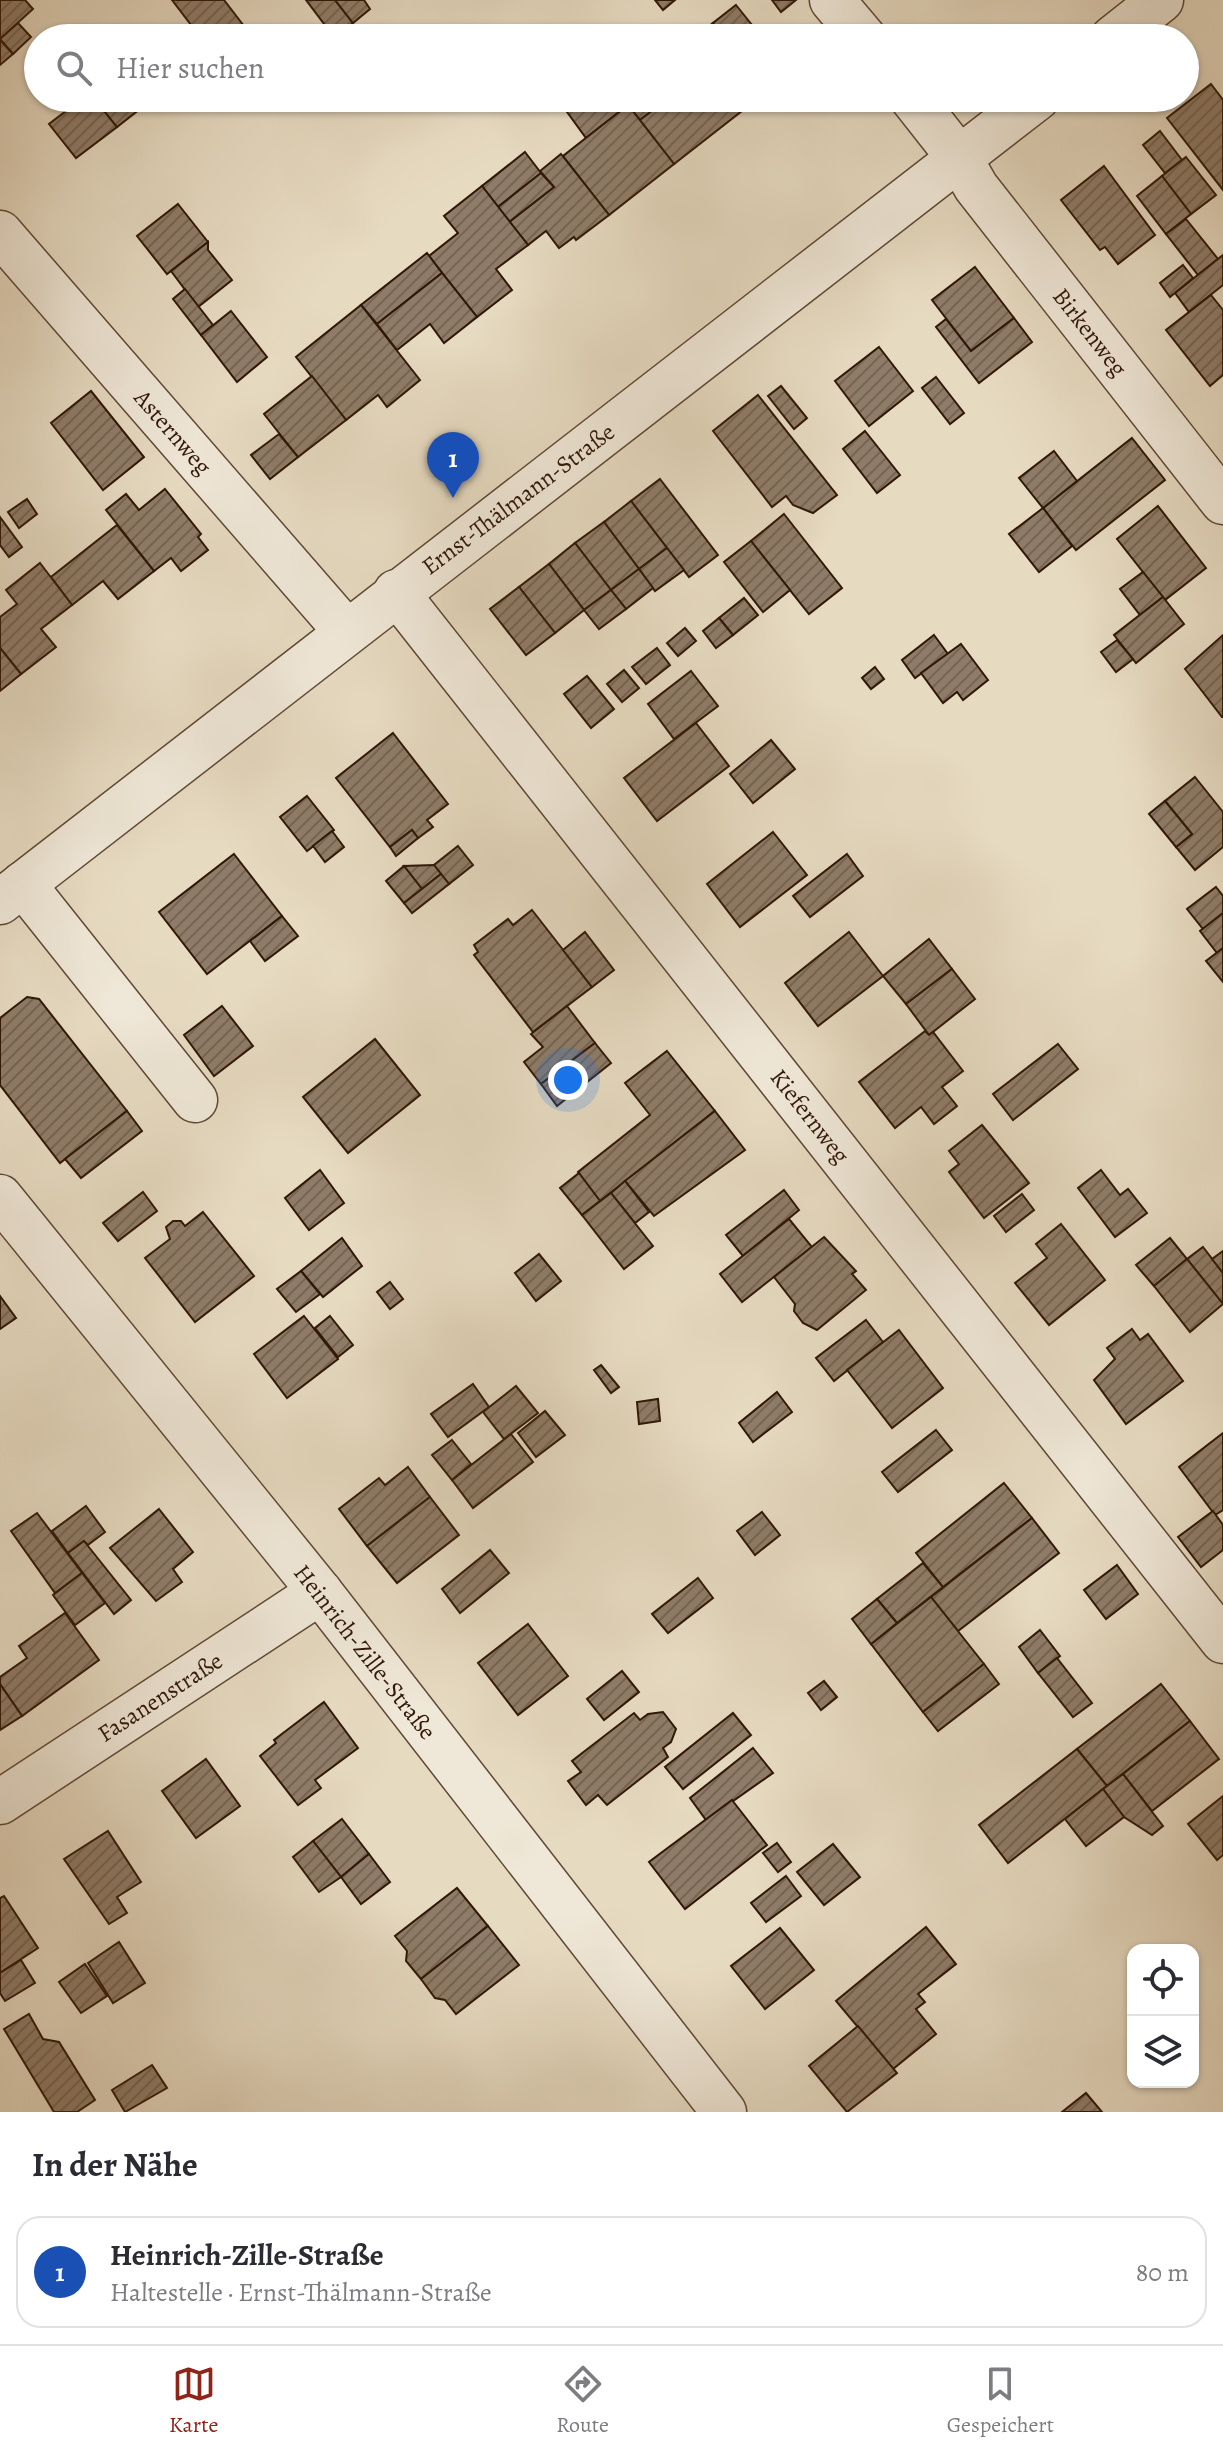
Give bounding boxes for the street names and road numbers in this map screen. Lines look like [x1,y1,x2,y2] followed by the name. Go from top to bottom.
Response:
[1045,281,1135,383] street label: Birkenweg
[126,382,219,481] street label: Asternweg
[415,416,621,582] street label: Ernst-Thälmann-Straße
[763,1062,857,1170] street label: Kiefernweg
[286,1558,444,1746] street label: Heinrich-Zille-Straße
[91,1645,229,1749] street label: Fasanenstraße

